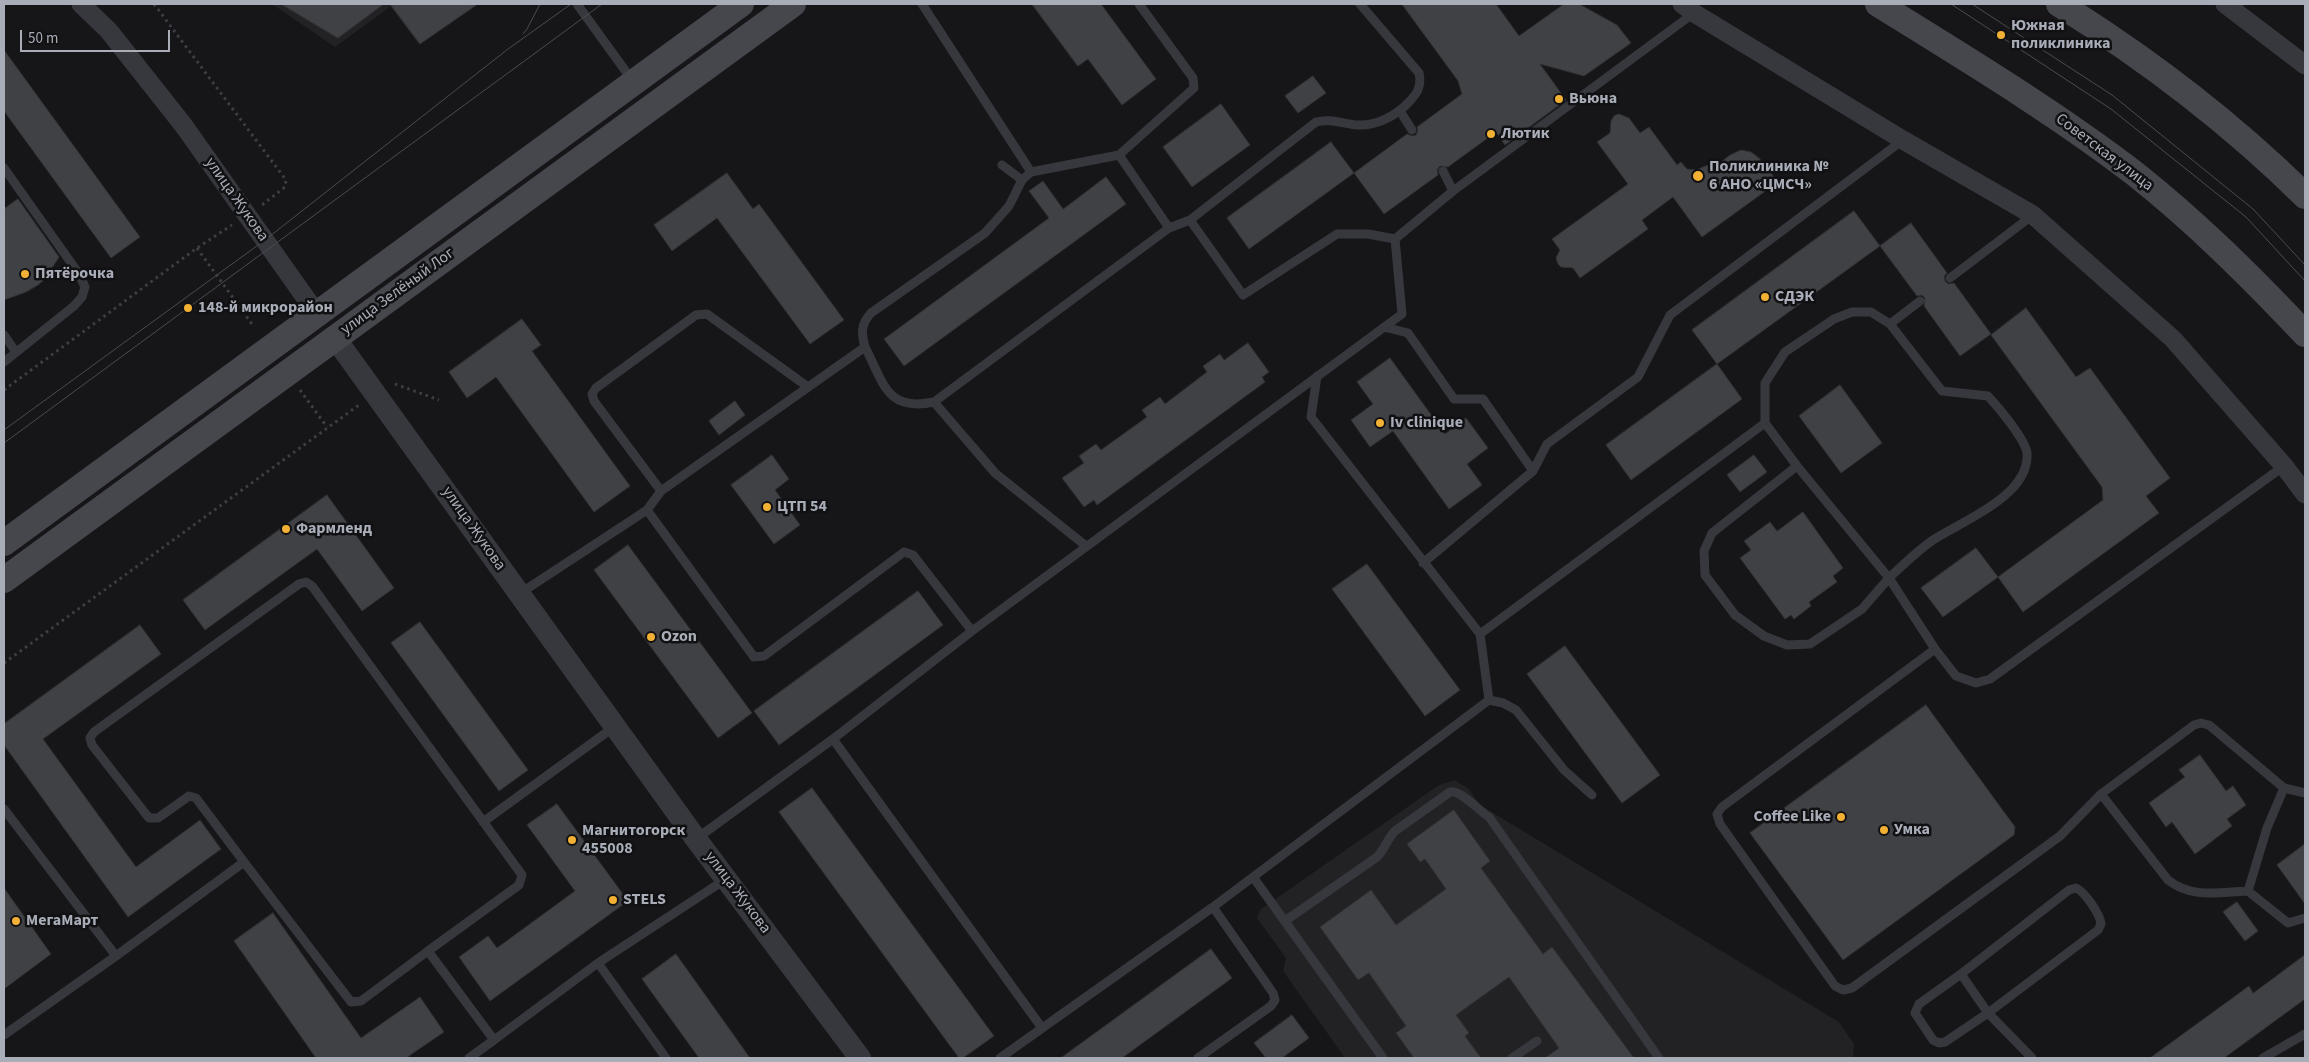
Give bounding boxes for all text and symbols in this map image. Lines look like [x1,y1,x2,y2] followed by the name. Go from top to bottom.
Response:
[2011,16,2111,54] place label: Южная поликлиника
[22,20,172,52] scale bar
[28,28,58,49] text: 50 m
[1995,29,2007,41] marker: Южная поликлиника
[1569,89,1617,109] place label: Вьюна
[1553,93,1565,105] marker: Вьюна
[2051,110,2157,196] street label: Советская улица
[1501,124,1549,144] place label: Лютик
[1485,128,1497,140] marker: Лютик
[200,154,272,246] street label: улица Жукова
[1709,157,1829,195] place label: Поликлиника № 6 АНО «ЦМСЧ»
[1691,169,1705,183] marker: Поликлиника № 6 АНО «ЦМСЧ»
[337,244,459,340] street label: улица Зелёный Лог
[35,264,114,284] place label: Пятёрочка
[19,268,31,280] marker: Пятёрочка
[1775,287,1814,307] place label: СДЭК
[1759,291,1771,303] marker: СДЭК
[198,298,333,318] place label: 148-й микрорайон
[182,302,194,314] marker: 148-й микрорайон
[1390,413,1463,433] place label: Iv clinique
[1374,417,1386,429] marker: Iv clinique
[437,483,509,575] street label: улица Жукова
[777,497,827,517] place label: ЦТП 54
[761,501,773,513] marker: ЦТП 54
[296,519,372,539] place label: Фармленд
[280,523,292,535] marker: Фармленд
[661,627,697,647] place label: Ozon
[645,631,657,643] marker: Ozon
[1753,807,1831,827] place label: Coffee Like
[1835,811,1847,823] marker: Coffee Like
[1894,820,1930,840] place label: Умка
[582,821,685,859] place label: Магнитогорск 455008
[1878,824,1890,836] marker: Умка
[566,834,578,846] marker: Магнитогорск 455008
[700,848,774,938] street label: улица Жукова
[623,890,666,910] place label: STELS
[607,894,619,906] marker: STELS
[26,911,98,931] place label: МегаМарт
[10,915,22,927] marker: МегаМарт

